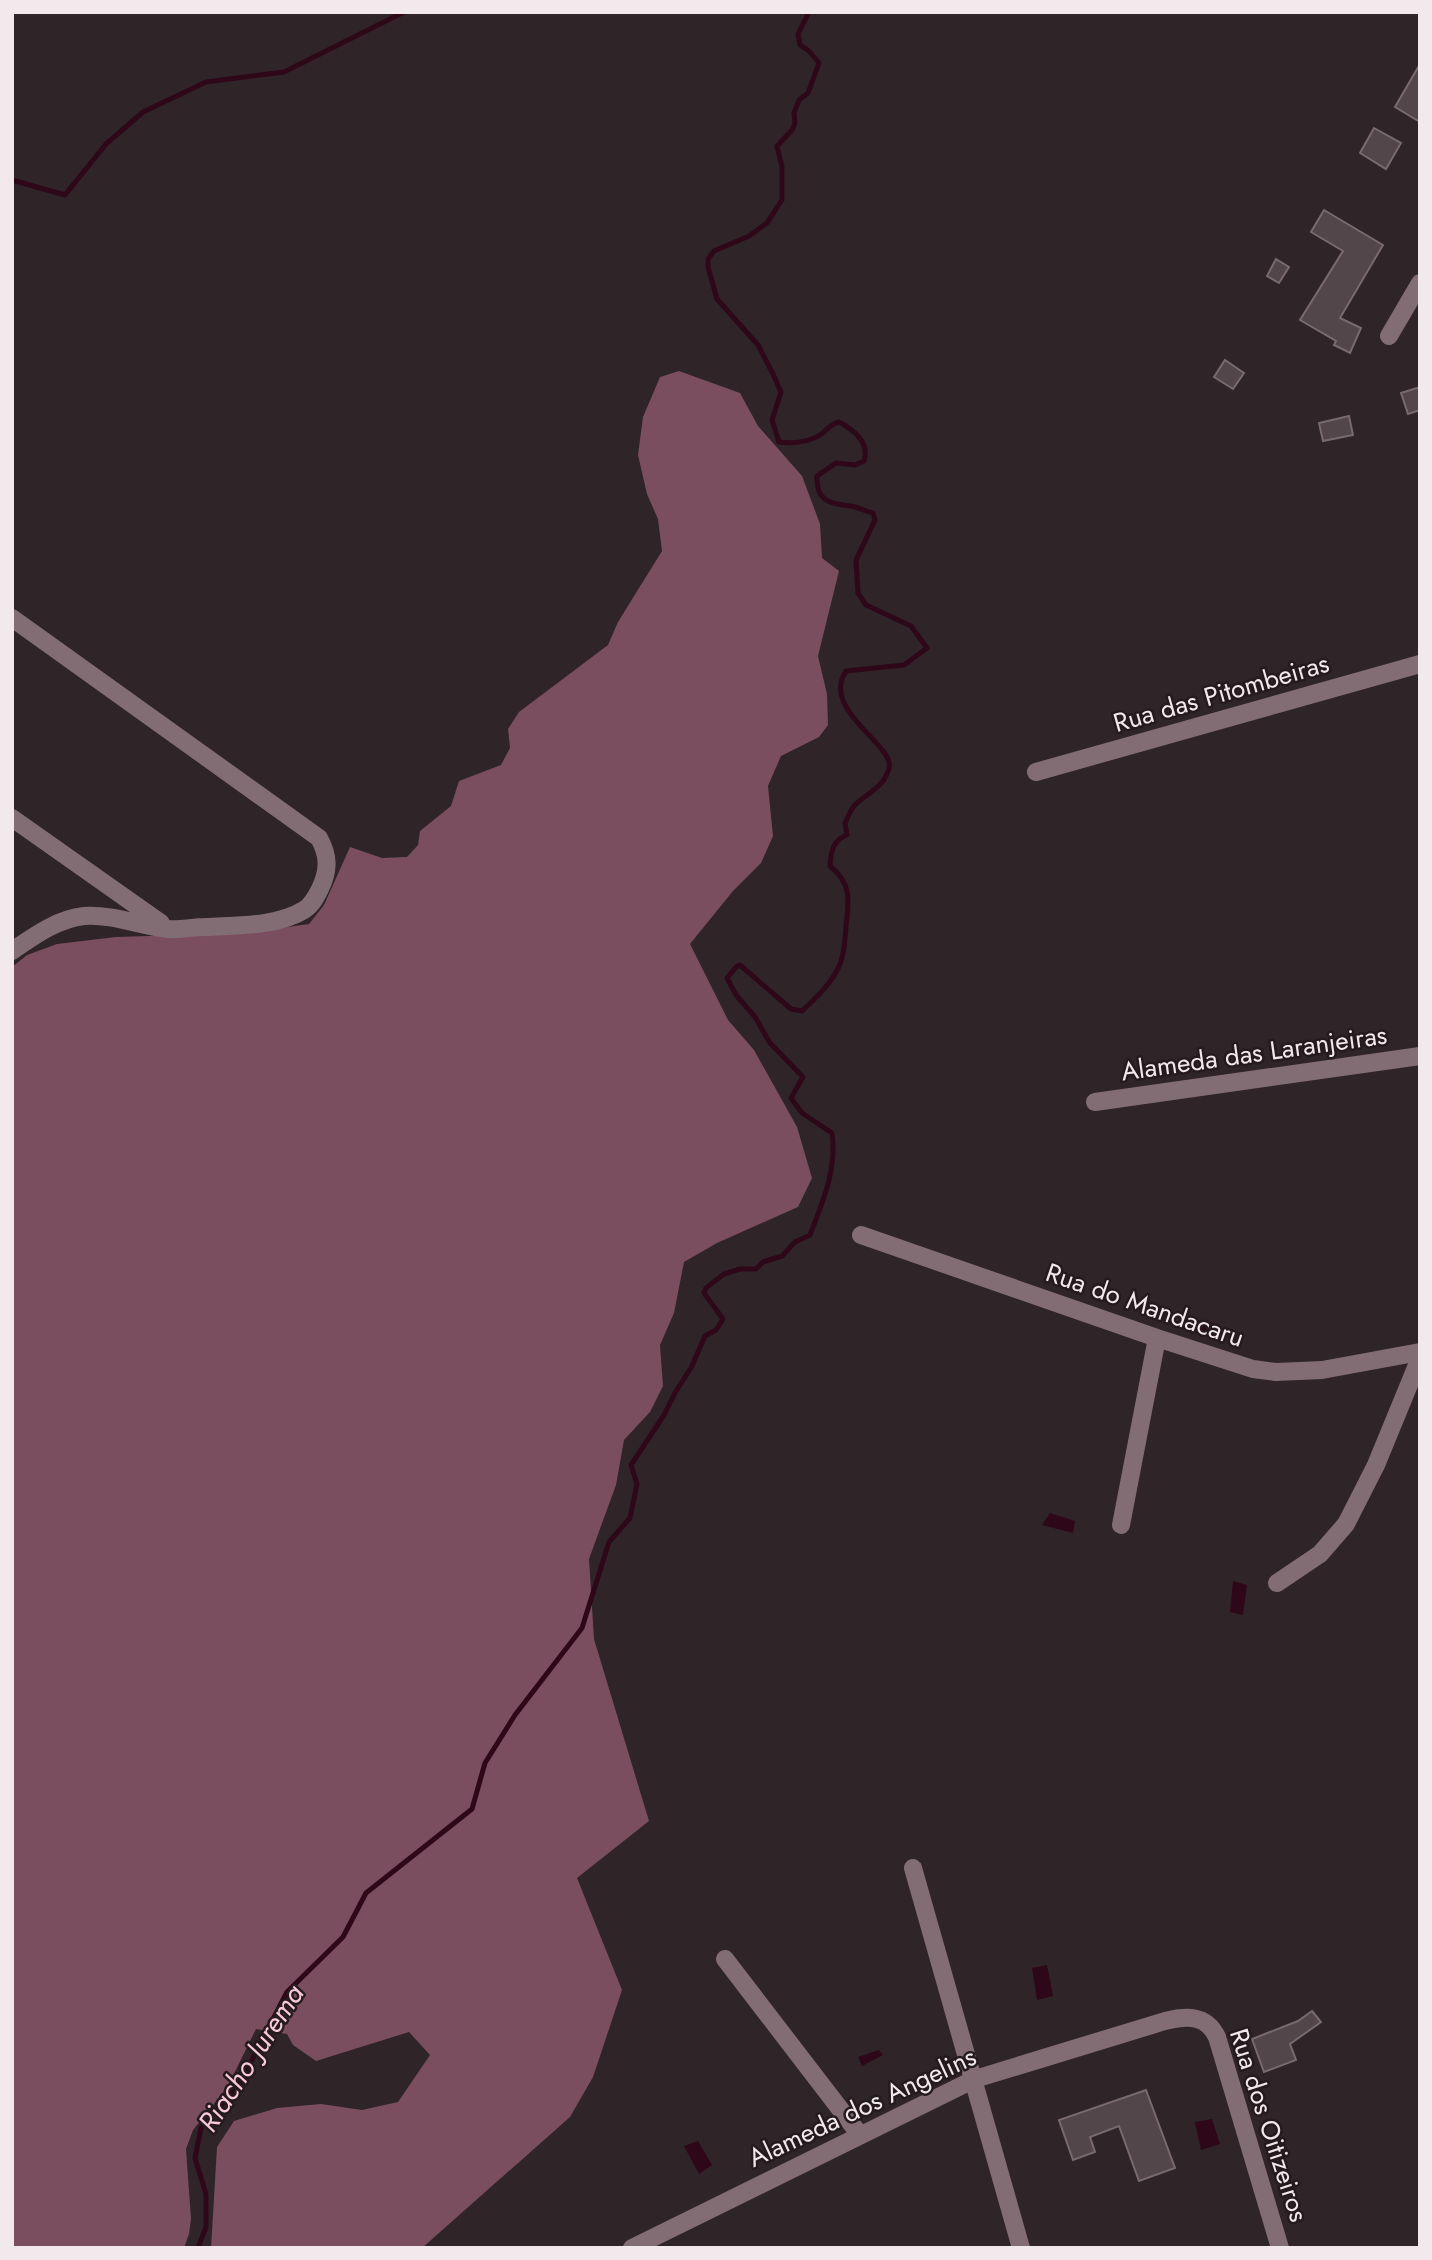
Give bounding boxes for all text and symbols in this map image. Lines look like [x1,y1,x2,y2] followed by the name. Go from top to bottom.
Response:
[1109,644,1333,742] street label: Rua das Pitombeiras
[1119,1016,1389,1090] street label: Alameda das Laranjeiras
[1041,1253,1249,1357] street label: Rua do Mandacaru
[188,1976,314,2140] water label: Riacho Jurema
[1220,2024,1318,2226] street label: Rua dos Oitizeiros
[742,2037,982,2177] street label: Alameda dos Angelins

